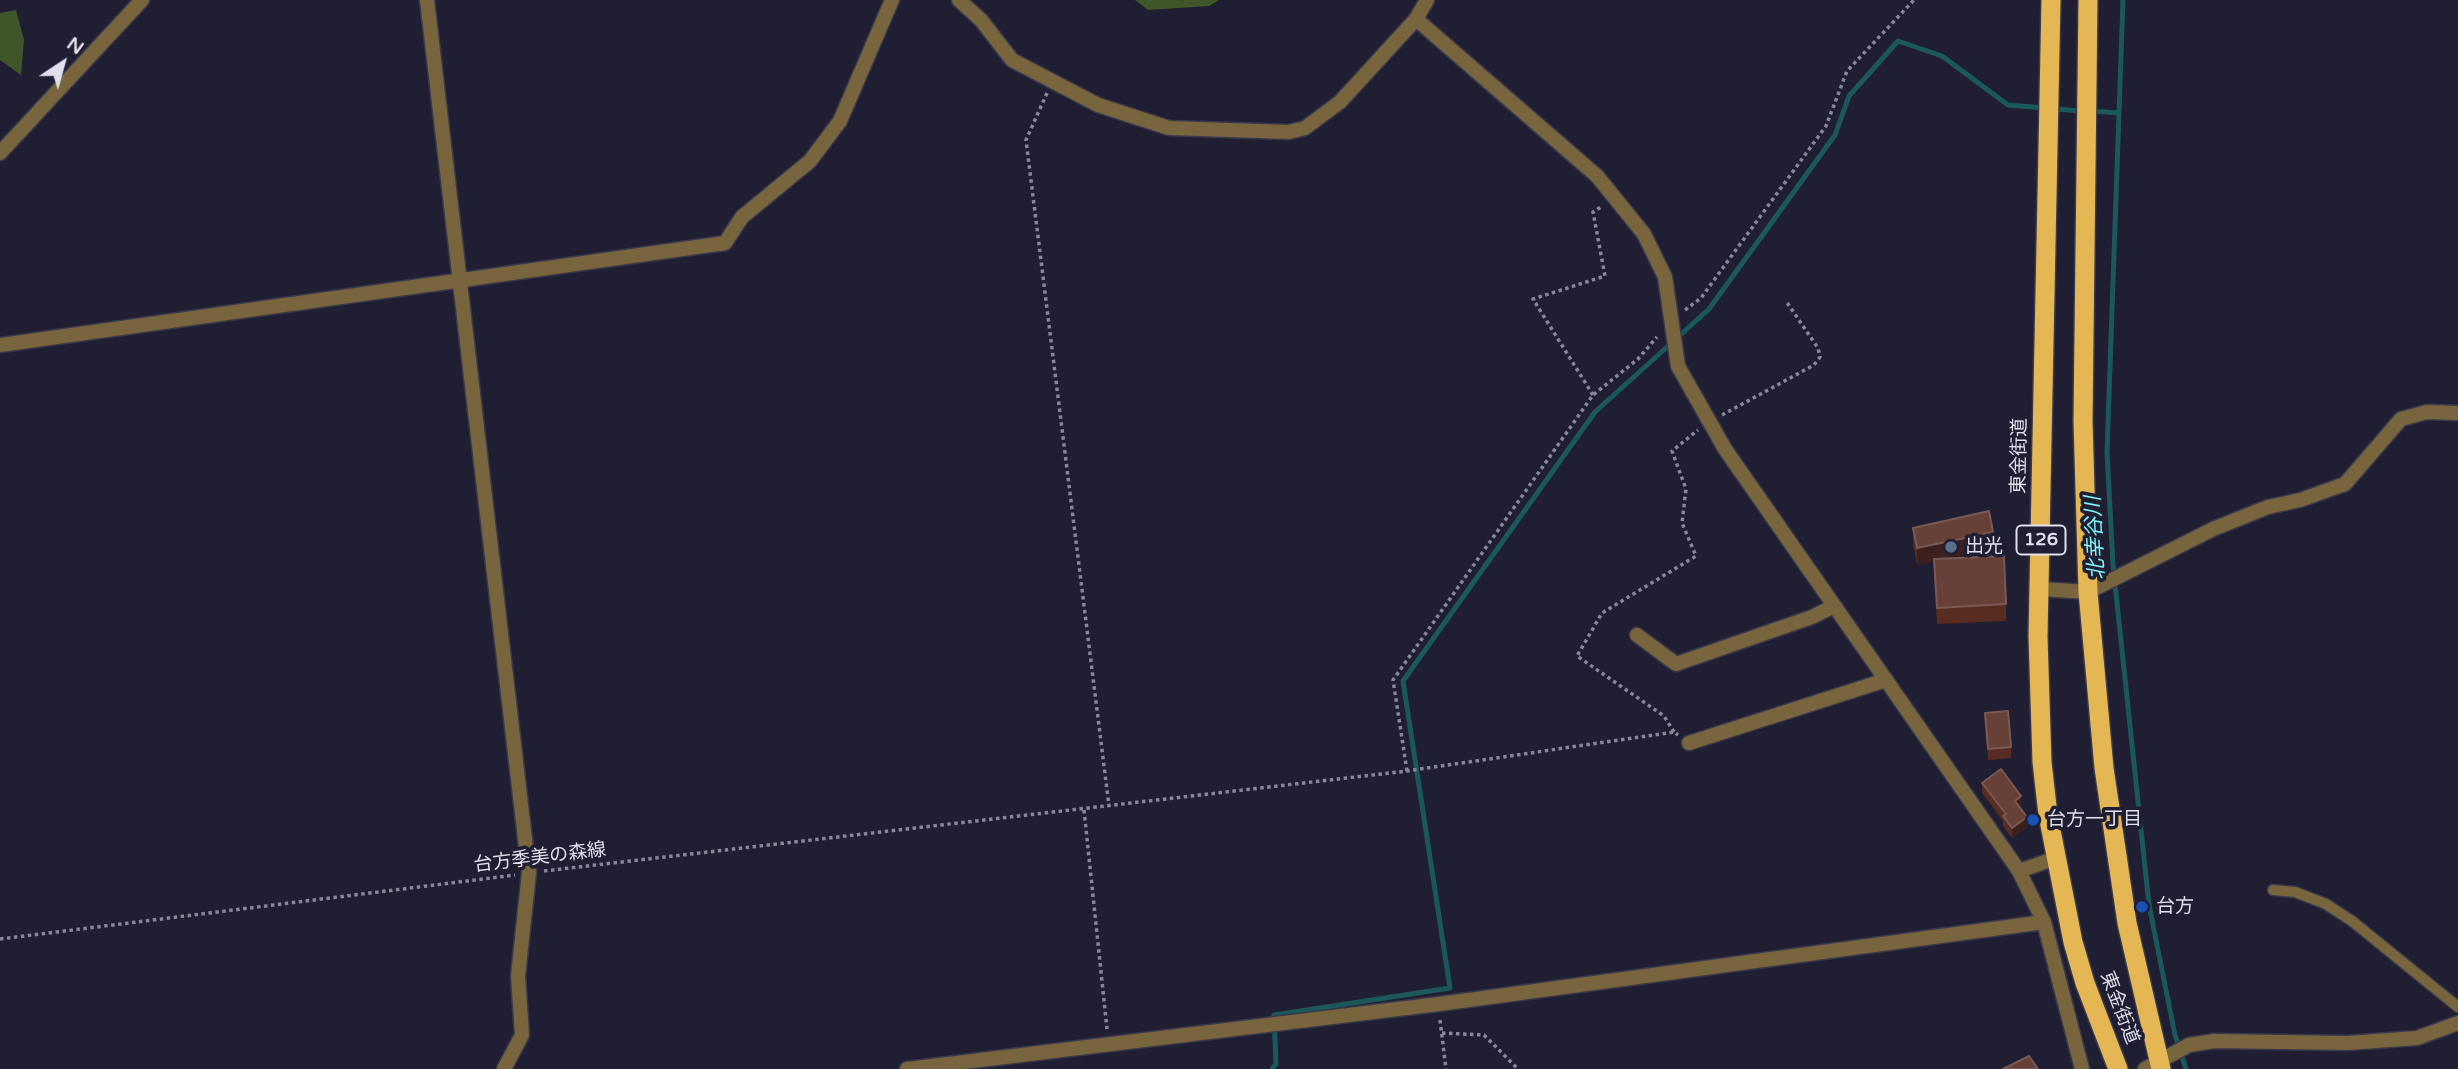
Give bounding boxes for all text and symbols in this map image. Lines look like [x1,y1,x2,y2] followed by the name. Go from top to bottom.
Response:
[28,28,98,98] north arrow
[63,33,88,59] text: N
[2008,418,2032,494] street label: 東金街道
[2081,495,2111,581] water label: 北幸谷川
[2016,526,2066,554] road number: 126
[1965,536,2003,558] place label: 出光
[1943,539,1959,555] marker: 出光
[2047,809,2142,831] place label: 台方一丁目
[2025,812,2041,828] marker: 台方一丁目
[473,839,607,877] street label: 台方季美の森線
[2156,896,2194,918] place label: 台方
[2134,899,2150,915] marker: 台方
[2095,968,2143,1048] street label: 東金街道

